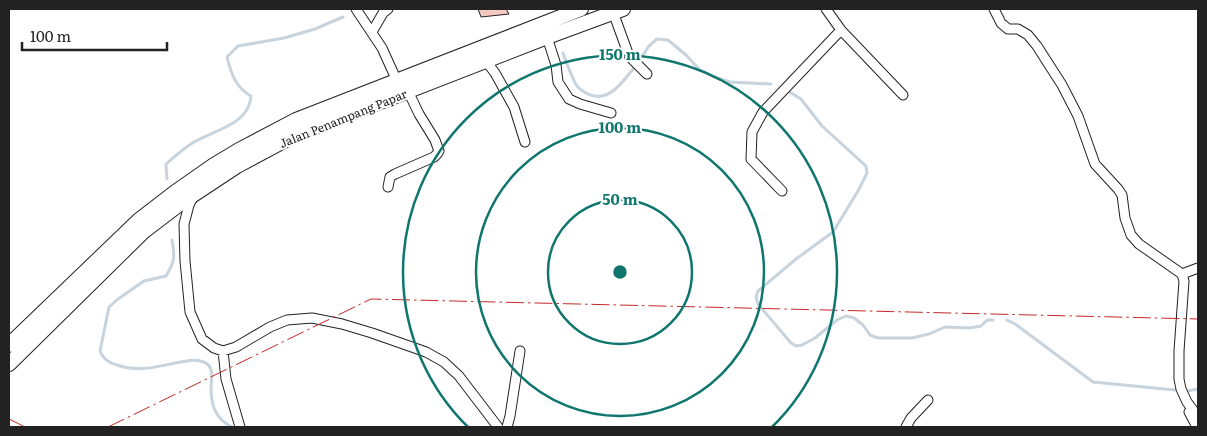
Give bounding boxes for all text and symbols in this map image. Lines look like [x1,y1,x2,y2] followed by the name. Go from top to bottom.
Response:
[22,20,168,52] scale bar
[30,24,71,47] text: 100 m
[599,42,641,65] text: 150 m
[276,84,410,152] street label: Jalan Penampang Papar
[599,115,641,138] text: 100 m
[602,187,638,210] text: 50 m
[611,263,629,281] centre of rings

